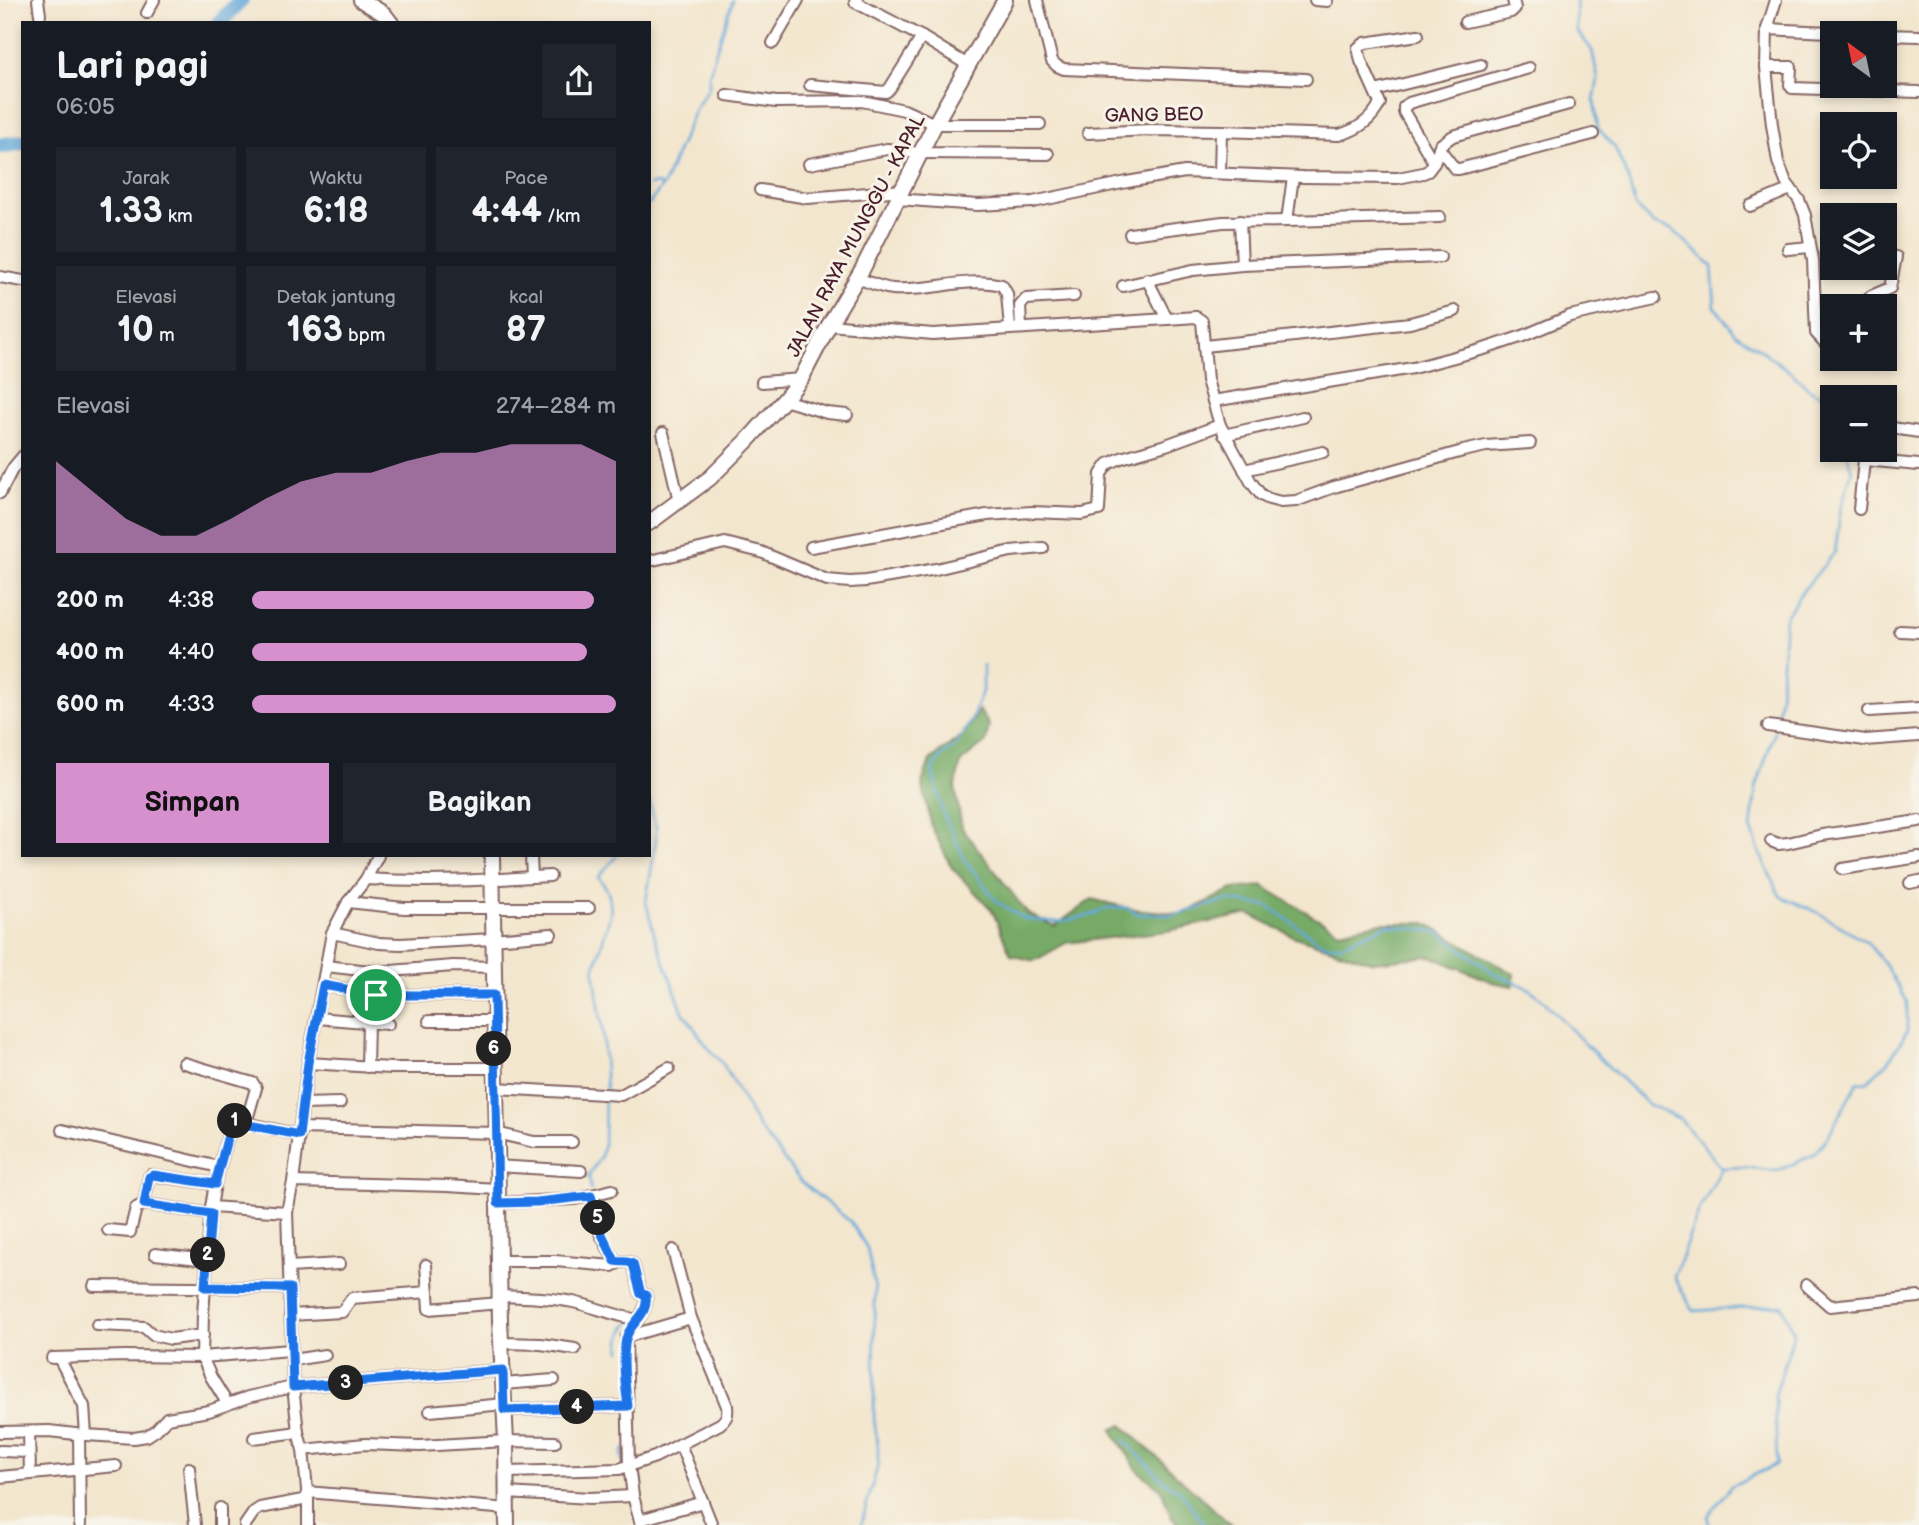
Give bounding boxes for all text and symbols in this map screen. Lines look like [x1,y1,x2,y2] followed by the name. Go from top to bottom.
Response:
[1820,21,1897,98] north arrow
[1820,21,1897,462] map controls
[56,44,208,89] text: Lari pagi
[542,44,616,118] button: share
[56,93,115,121] text: 06:05
[1104,103,1204,128] street label: GANG BEO
[782,110,930,361] street label: JALAN RAYA MUNGGU - KAPAL
[1820,112,1897,189] button: locate
[123,167,169,190] text: Jarak
[309,167,363,190] text: Waktu
[504,167,548,190] text: Pace
[99,190,163,233] text: 1.33
[303,190,369,233] text: 6:18
[472,190,542,233] text: 4:44
[1820,203,1897,280] button: layers
[163,205,193,228] text: km
[542,205,581,228] text: /km
[115,286,177,309] text: Elevasi
[276,286,396,309] text: Detak jantung
[509,286,543,309] text: kcal
[1820,294,1897,371] button: +
[117,309,154,352] text: 10
[287,309,343,352] text: 163
[506,309,546,352] text: 87
[154,324,175,347] text: m
[343,324,385,347] text: bpm
[1820,385,1897,462] button: −
[56,392,130,420] text: Elevasi
[496,392,616,420] text: 274–284 m
[56,586,124,614] text: 200 m
[168,586,214,614] text: 4:38
[56,638,124,666] text: 400 m
[168,638,214,666] text: 4:40
[56,690,124,718] text: 600 m
[168,690,215,718] text: 4:33
[56,763,329,843] button: Simpan
[343,763,616,843] button: Bagikan
[346,965,406,1025] pin
[357,976,395,1014] icon: arrive
[476,1032,512,1066] pin: 6
[488,1037,499,1060] text: 6
[218,1104,252,1138] pin: 1
[231,1109,239,1132] text: 1
[580,1200,616,1236] pin: 5
[592,1206,603,1229] text: 5
[190,1238,226,1272] pin: 2
[202,1243,213,1266] text: 2
[328,1366,364,1400] pin: 3
[340,1371,351,1394] text: 3
[560,1390,594,1424] pin: 4
[571,1395,582,1418] text: 4

